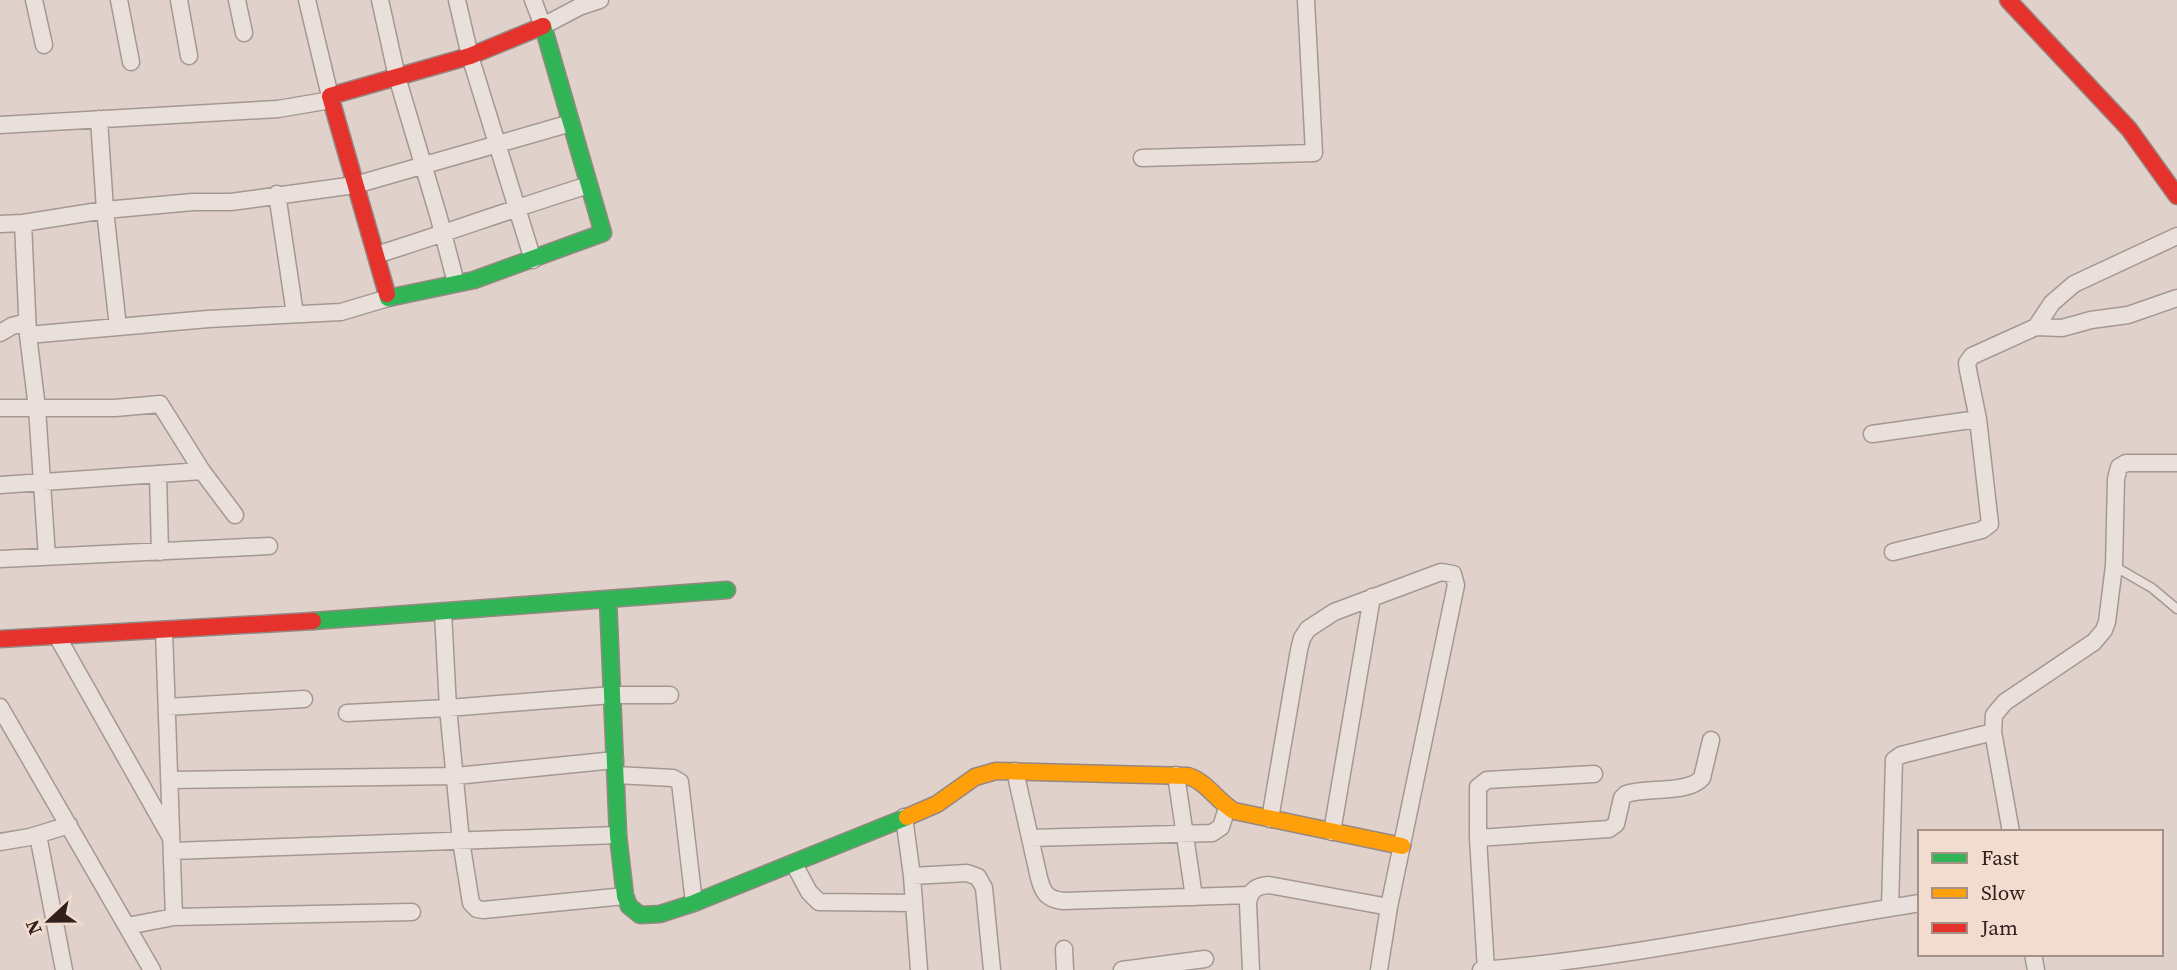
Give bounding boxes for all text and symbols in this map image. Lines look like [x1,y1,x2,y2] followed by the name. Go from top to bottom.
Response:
[1918,830,2163,956] legend
[1981,843,2019,872] text: Fast
[1981,878,2025,907] text: Slow
[14,886,84,956] north arrow
[1980,913,2018,942] text: Jam
[19,916,48,939] text: N

